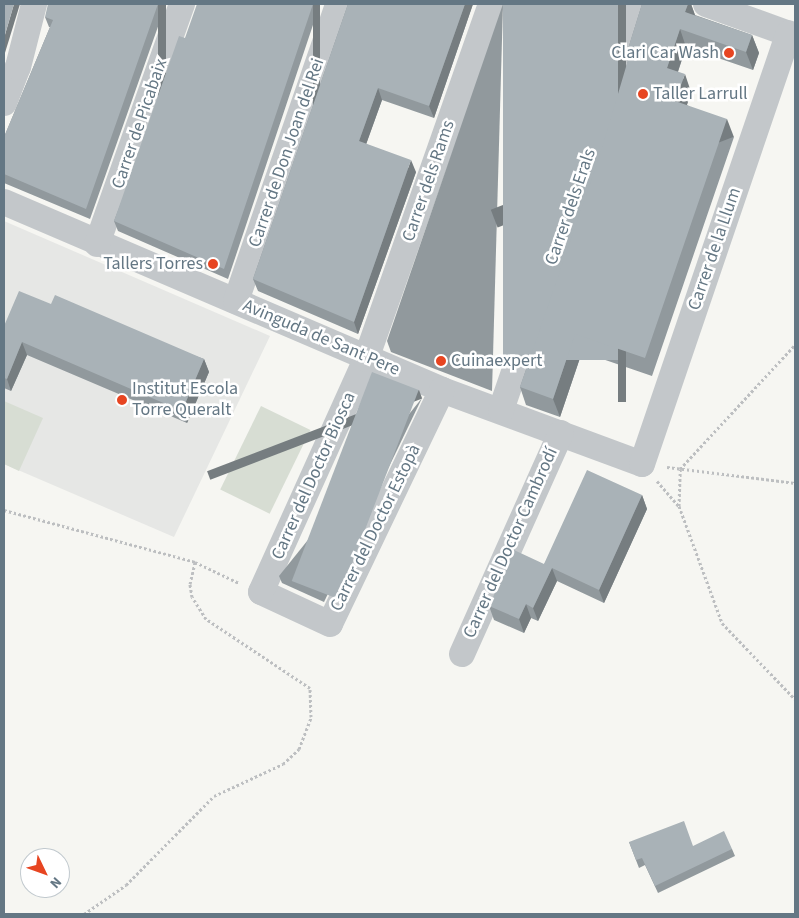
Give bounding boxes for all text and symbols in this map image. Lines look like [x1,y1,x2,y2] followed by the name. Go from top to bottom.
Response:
[611,42,719,64] place label: Clari Car Wash
[723,47,735,59] marker: Clari Car Wash
[108,56,172,192] street label: Carrer de Picabaix
[244,56,330,250] street label: Carrer de Don Joan del Rei
[653,83,748,105] place label: Taller Larrull
[637,88,649,100] marker: Taller Larrull
[398,118,460,244] street label: Carrer dels Rams
[541,146,601,268] street label: Carrer dels Erals
[684,185,746,313] street label: Carrer de la Llum
[103,253,203,275] place label: Tallers Torres
[207,258,219,270] marker: Tallers Torres
[239,295,403,381] street label: Avinguda de Sant Pere
[451,350,542,372] place label: Cuinaexpert
[435,355,447,367] marker: Cuinaexpert
[132,379,238,422] place label: Institut Escola Torre Queralt
[267,389,361,563] street label: Carrer del Doctor Biosca
[116,394,128,406] marker: Institut Escola Torre Queralt
[326,441,426,615] street label: Carrer del Doctor Estopà
[459,444,563,642] street label: Carrer del Doctor Cambrodí
[20,848,70,898] north arrow
[45,872,66,893] text: N

